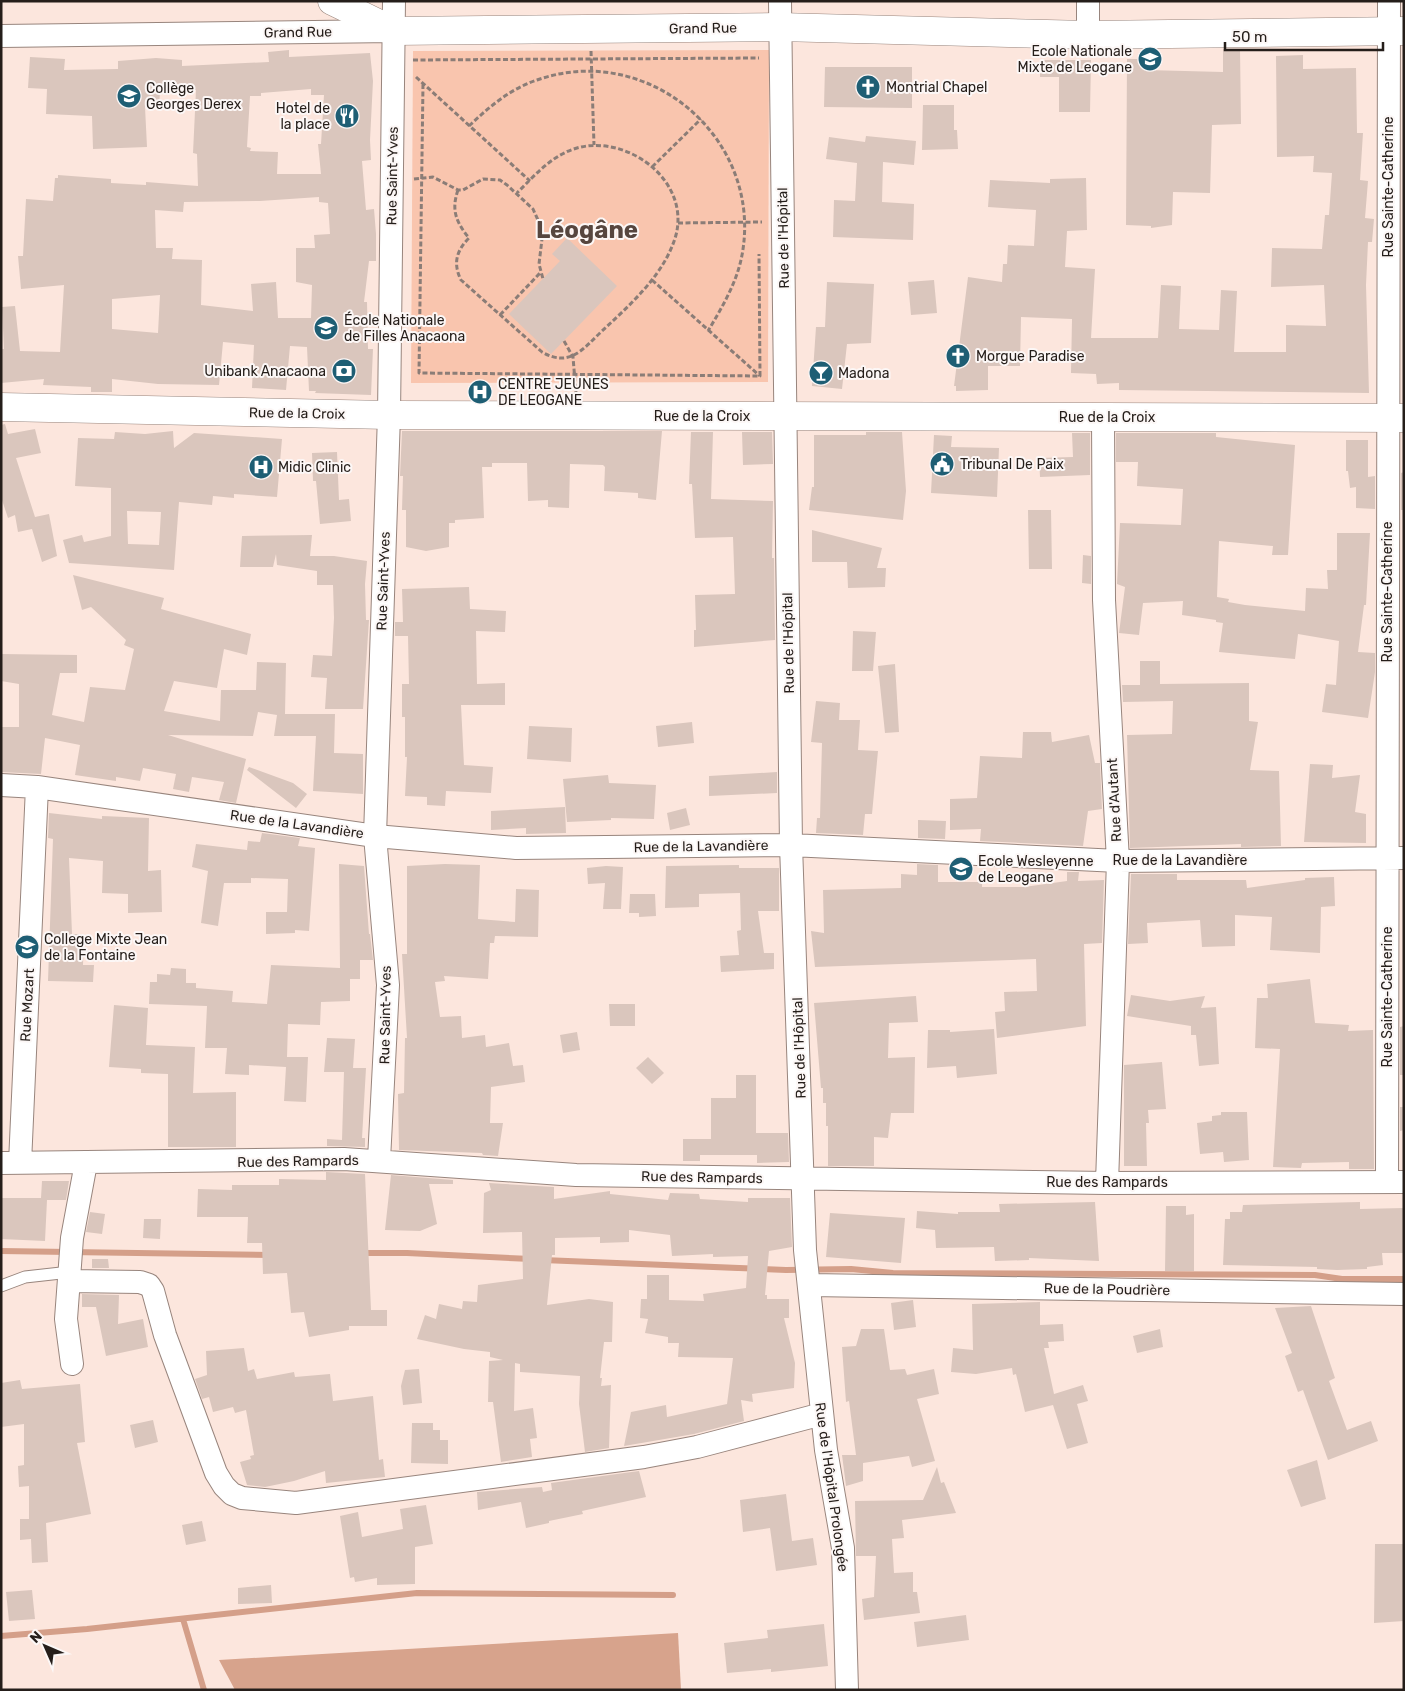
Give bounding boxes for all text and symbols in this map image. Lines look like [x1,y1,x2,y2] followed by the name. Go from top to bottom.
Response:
[669,19,737,38] street label: Grand Rue
[1225,20,1382,52] scale bar
[264,23,332,42] street label: Grand Rue
[1232,28,1267,46] text: 50 m
[1018,43,1132,76] place label: Ecole Nationale Mixte de Leogane
[1137,46,1163,72] school or university icon: Ecole Nationale Mixte de Leogane
[855,74,881,100] church icon: Montrial Chapel
[886,79,987,96] place label: Montrial Chapel
[146,80,242,113] place label: Collège Georges Derex
[116,83,142,109] school or university icon: Collège Georges Derex
[276,100,330,133] place label: Hotel de la place
[334,103,360,129] restaurant icon: Hotel de la place
[1380,116,1397,258] street label: Rue Sainte-Catherine
[383,126,402,226] street label: Rue Saint-Yves
[774,187,793,289] street label: Rue de l'Hôpital
[536,216,638,244] district label: Léogâne
[344,311,465,345] place label: École Nationale de Filles Anacaona
[313,315,339,341] school or university icon: École Nationale de Filles Anacaona
[945,343,971,369] church icon: Morgue Paradise
[976,348,1085,365] place label: Morgue Paradise
[331,358,357,384] bank icon: Unibank Anacaona
[808,360,834,386] bar icon: Madona
[204,363,326,380] place label: Unibank Anacaona
[838,365,889,382] place label: Madona
[498,376,609,409] place label: CENTRE JEUNES DE LEOGANE
[467,379,493,405] hospital icon: CENTRE JEUNES DE LEOGANE
[249,404,346,423] street label: Rue de la Croix
[654,408,751,425] street label: Rue de la Croix
[1059,409,1156,426] street label: Rue de la Croix
[929,451,955,477] public building icon: Tribunal De Paix
[248,454,274,480] hospital icon: Midic Clinic
[960,456,1064,473] place label: Tribunal De Paix
[278,459,351,476] place label: Midic Clinic
[1379,521,1396,663] street label: Rue Sainte-Catherine
[373,531,394,631] street label: Rue Saint-Yves
[779,592,798,694] street label: Rue de l'Hôpital
[1104,757,1125,842] street label: Rue d'Autant
[229,807,365,842] street label: Rue de la Lavandière
[633,837,769,856] street label: Rue de la Lavandière
[1113,852,1248,869] street label: Rue de la Lavandière
[978,853,1094,886] place label: Ecole Wesleyenne de Leogane
[948,856,974,882] school or university icon: Ecole Wesleyenne de Leogane
[1379,926,1396,1068] street label: Rue Sainte-Catherine
[44,931,167,964] place label: College Mixte Jean de la Fontaine
[14,934,40,960] school or university icon: College Mixte Jean de la Fontaine
[376,965,395,1065] street label: Rue Saint-Yves
[17,967,38,1042] street label: Rue Mozart
[789,997,810,1099] street label: Rue de l'Hôpital
[237,1152,359,1171] street label: Rue des Rampards
[641,1168,763,1187] street label: Rue des Rampards
[1046,1174,1168,1191] street label: Rue des Rampards
[1044,1280,1170,1299] street label: Rue de la Poudrière
[811,1401,852,1573] street label: Rue de l'Hôpital Prolongée
[20,1621,70,1671] north arrow
[27,1628,46,1647] text: N

